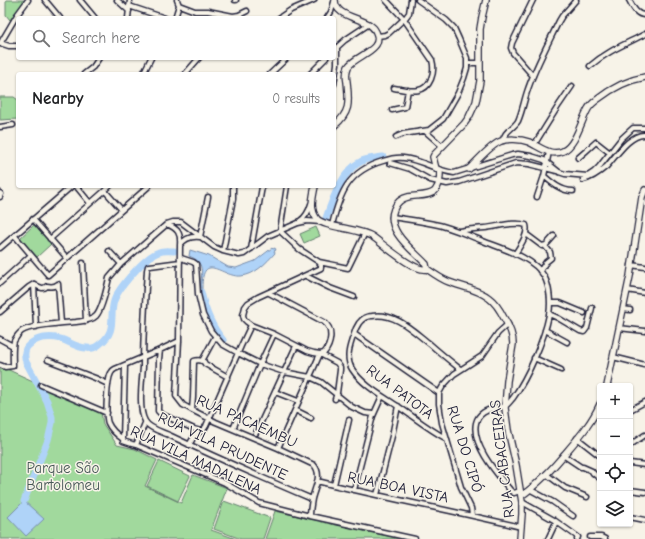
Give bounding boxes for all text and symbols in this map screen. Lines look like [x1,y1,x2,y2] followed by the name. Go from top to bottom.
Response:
[16,16,336,60] search box
[30,27,52,49] icon: search
[62,29,140,47] text: Search here
[32,89,83,108] text: Nearby
[272,91,320,106] text: 0 results
[363,361,437,423] street label: RUA PATOTA
[597,383,633,527] map controls
[597,383,633,419] button: +
[194,391,300,451] street label: RUA PACAEMBU
[486,399,518,519] street label: RUA CABACEIRAS
[443,403,488,495] street label: RUA DO CIPÓ
[155,408,291,484] street label: RUA VILA PRUDENTE
[597,419,633,455] button: −
[128,422,265,498] street label: RUA VILA MADALENA
[597,455,633,491] button: locate
[26,459,100,494] park label: Parque São Bartolomeu
[346,467,450,507] street label: RUA BOA VISTA
[597,491,633,527] button: layers

